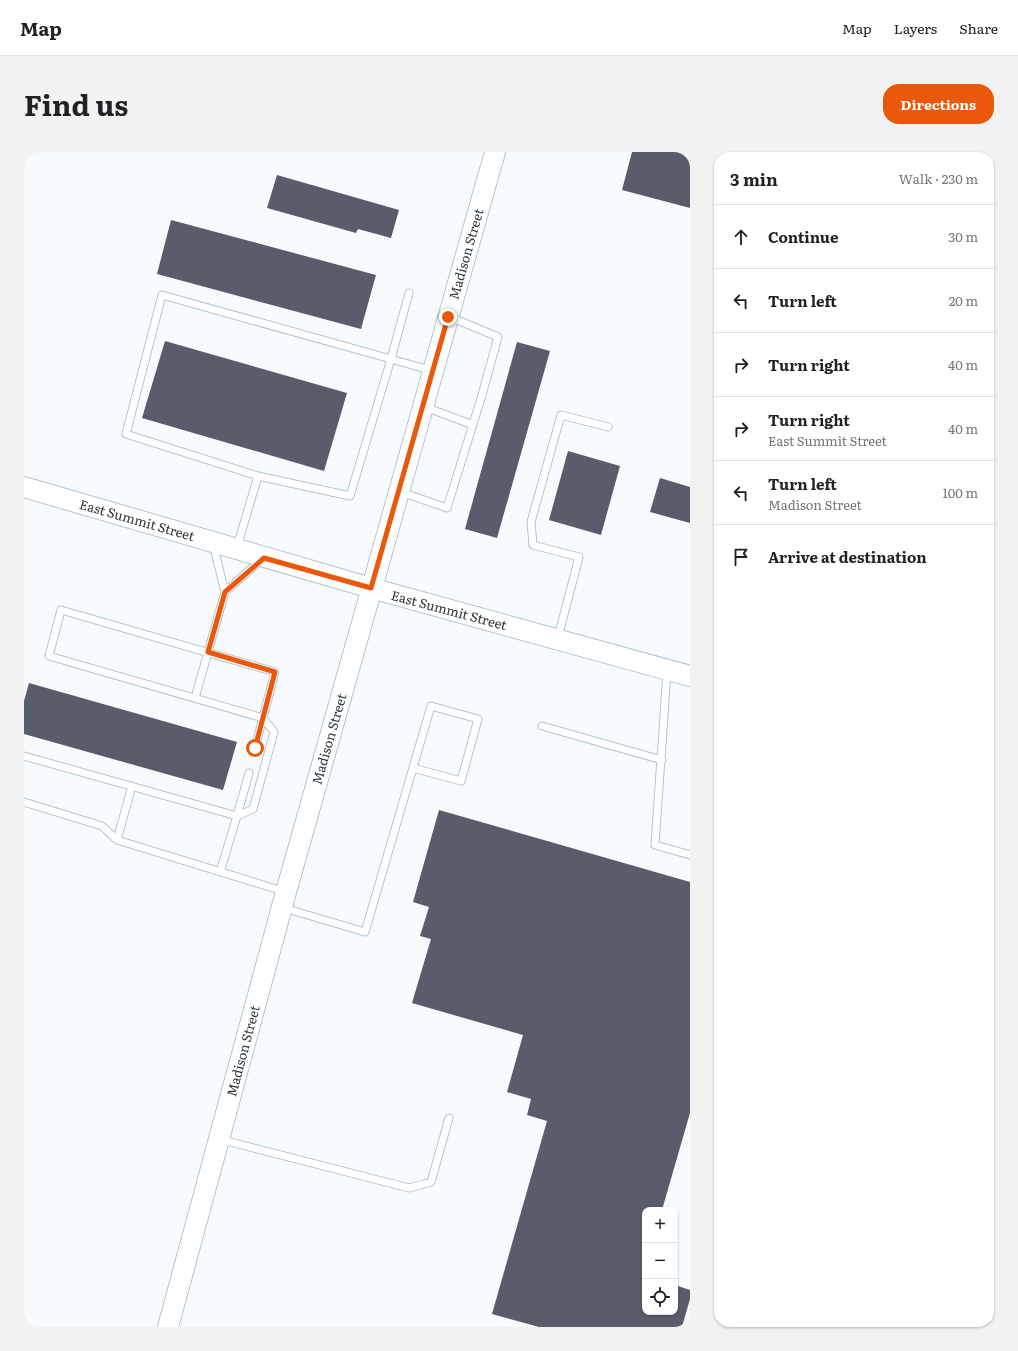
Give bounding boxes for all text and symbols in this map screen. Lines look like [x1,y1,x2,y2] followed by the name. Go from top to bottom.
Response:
[20,14,62,42] text: Map
[842,18,872,38] text: Map
[894,18,937,38] text: Layers
[959,18,998,38] text: Share
[24,83,128,125] text: Find us
[883,84,994,124] button: Directions
[730,166,778,191] text: 3 min
[899,169,978,188] text: Walk · 230 m
[443,205,488,302] street label: Madison Street
[768,225,838,248] text: Continue
[730,226,752,248] icon: ahead
[948,227,978,246] text: 30 m
[768,289,837,312] text: Turn left
[730,290,752,312] icon: left
[949,291,978,310] text: 20 m
[439,308,457,326] route end
[768,353,850,376] text: Turn right
[730,354,752,376] icon: right
[948,355,978,374] text: 40 m
[768,408,850,431] text: Turn right
[730,418,752,440] icon: right
[948,419,978,438] text: 40 m
[768,431,887,450] text: East Summit Street
[768,472,837,495] text: Turn left
[730,482,752,504] icon: left
[942,483,978,502] text: 100 m
[77,494,198,545] street label: East Summit Street
[768,495,862,514] text: Madison Street
[768,545,927,568] text: Arrive at destination
[730,546,752,568] icon: arrive
[389,585,510,634] street label: East Summit Street
[306,690,351,787] street label: Madison Street
[246,739,264,757] route start
[221,1002,264,1099] street label: Madison Street
[642,1207,678,1315] map controls
[642,1207,678,1243] button: +
[642,1243,678,1279] button: −
[642,1279,678,1315] button: locate

